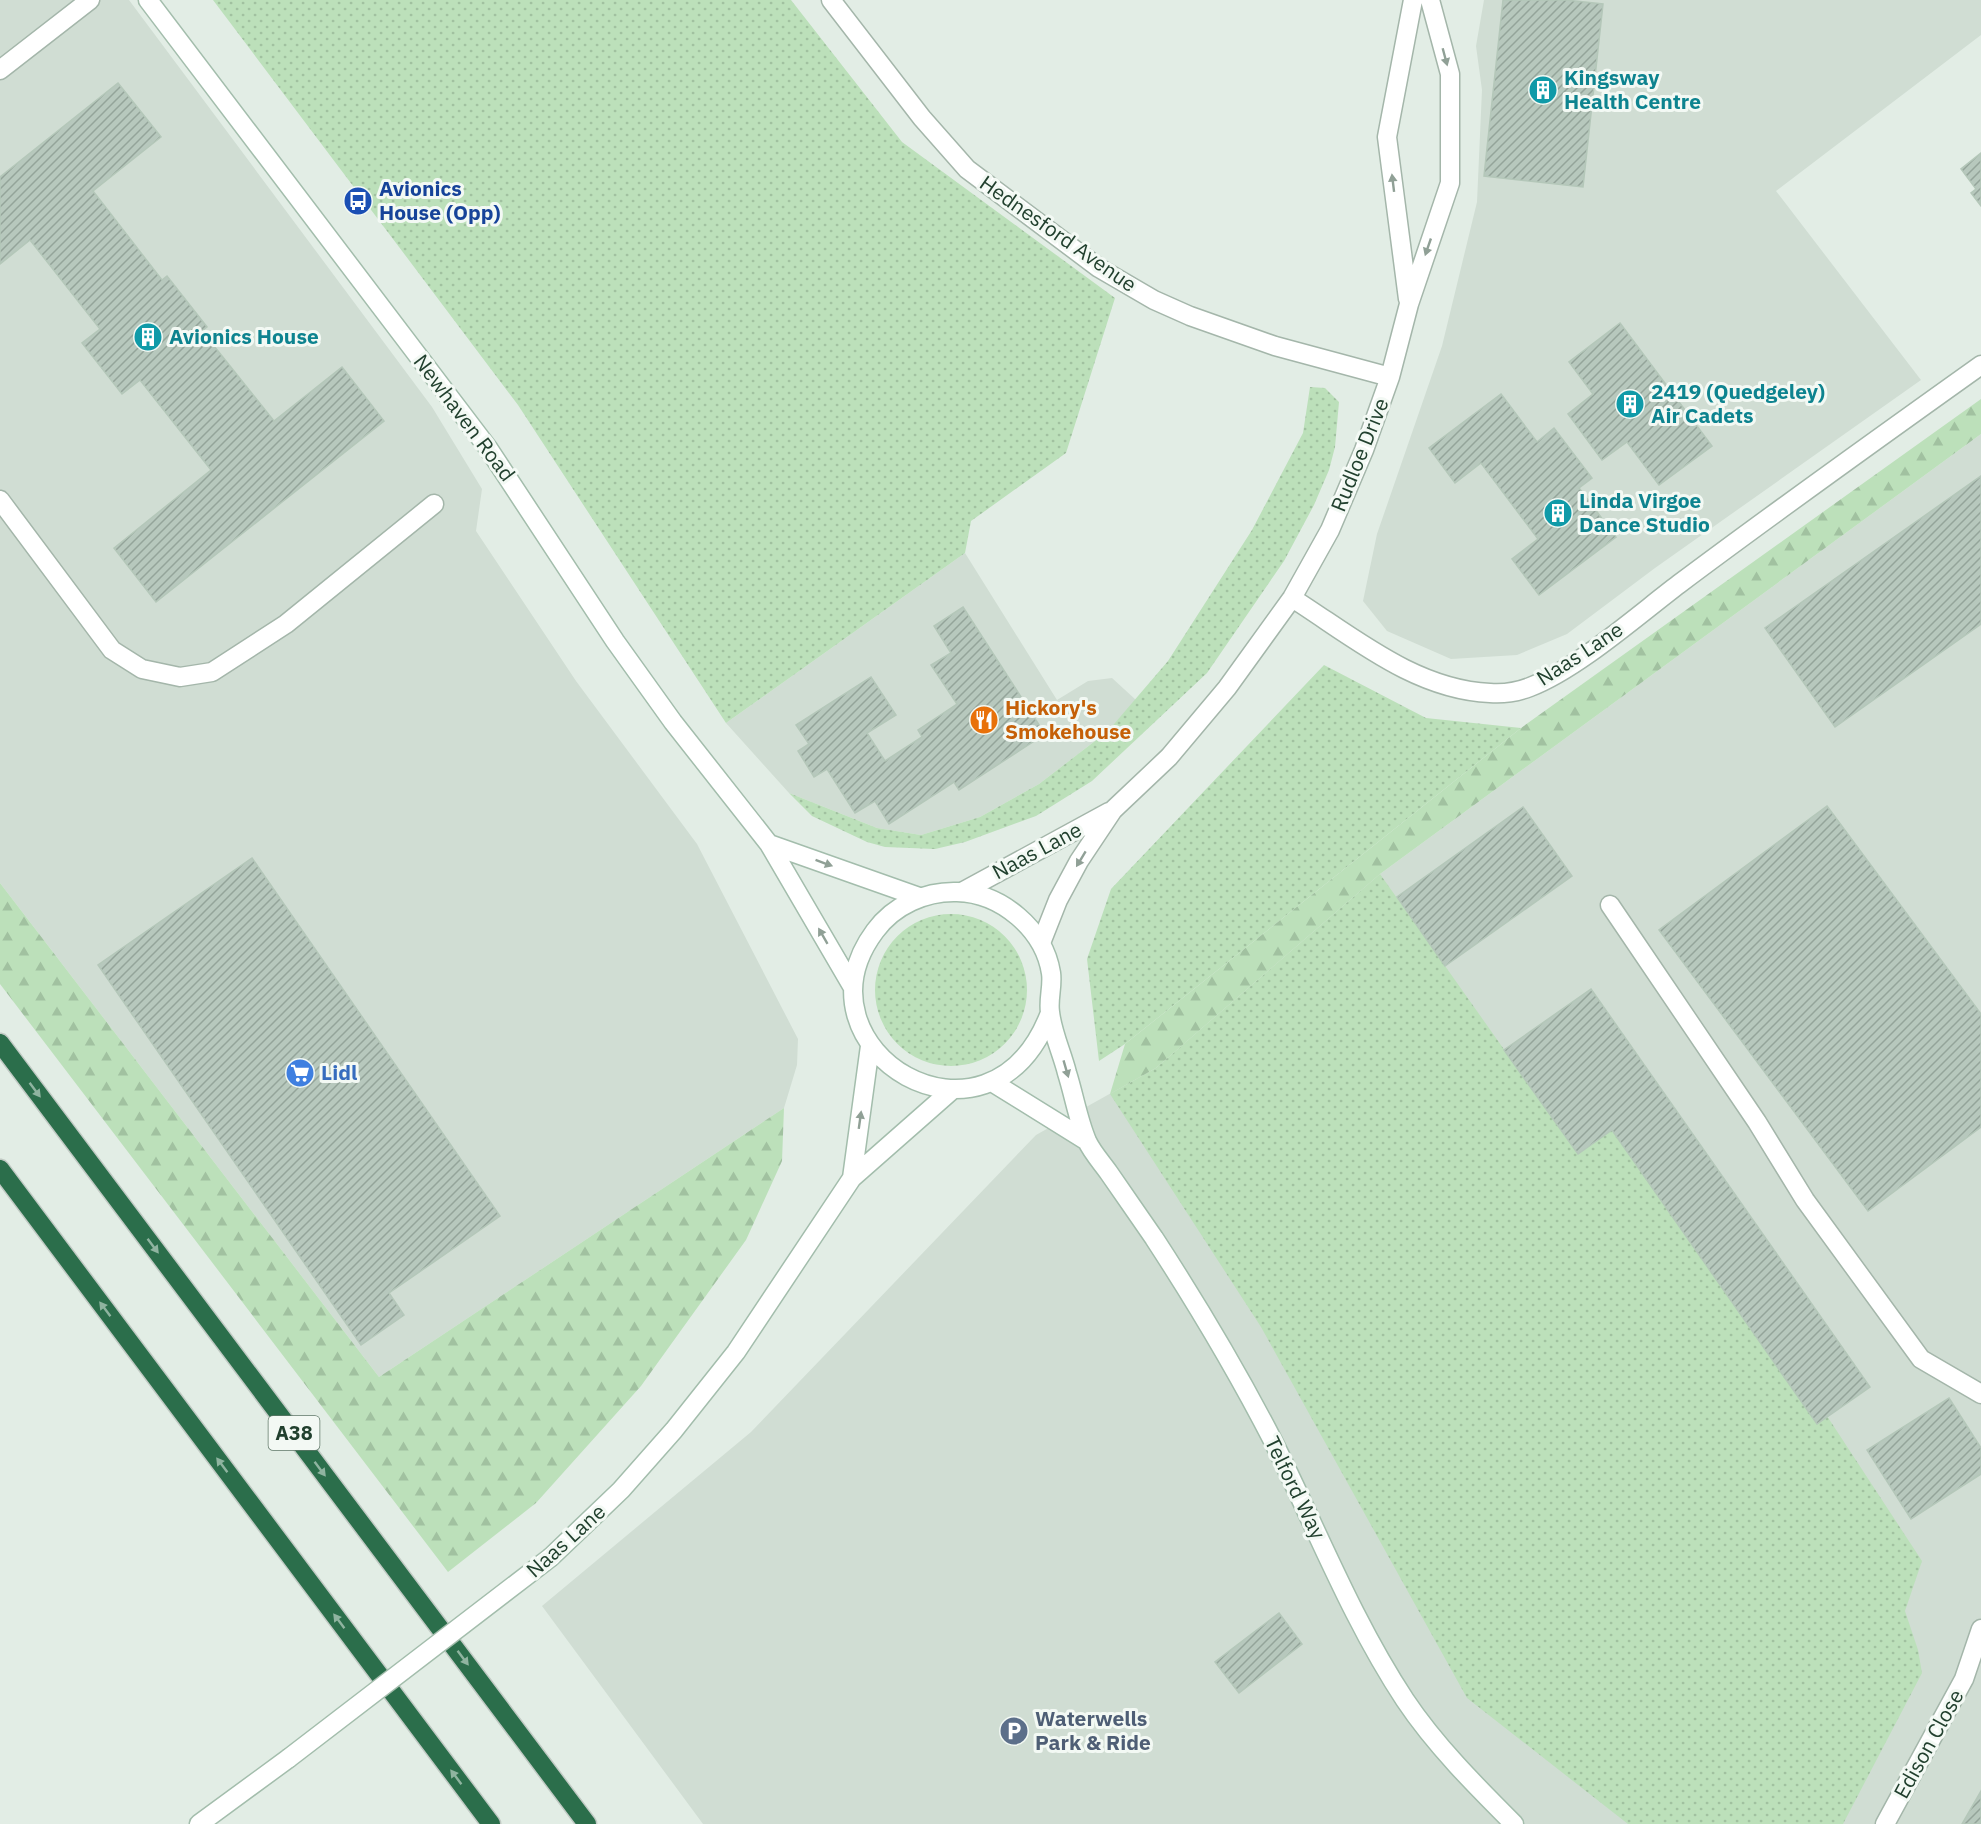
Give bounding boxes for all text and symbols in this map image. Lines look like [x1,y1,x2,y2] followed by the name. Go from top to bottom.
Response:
[1441,48,1450,66] one-way arrow
[1564,63,1701,115] place label: Kingsway Health Centre
[1527,74,1559,106] building icon: Kingsway Health Centre
[975,169,1143,298] street label: Hednesford Avenue
[379,174,501,226] place label: Avionics House (Opp)
[1389,174,1398,193] one-way arrow
[342,185,374,217] bus stop icon: Avionics House (Opp)
[1423,238,1433,256] one-way arrow
[132,321,164,353] building icon: Avionics House
[169,322,319,350] place label: Avionics House
[408,348,522,487] street label: Newhaven Road
[1651,377,1825,429] place label: 2419 (Quedgeley) Air Cadets
[1614,388,1646,420] building icon: 2419 (Quedgeley) Air Cadets
[1324,394,1395,516] street label: Rudloe Drive
[1579,486,1710,538] place label: Linda Virgoe Dance Studio
[1542,497,1574,529] building icon: Linda Virgoe Dance Studio
[1531,615,1628,691] street label: Naas Lane
[1005,693,1132,745] place label: Hickory's Smokehouse
[968,704,1000,736] restaurant icon: Hickory's Smokehouse
[987,815,1086,885] street label: Naas Lane
[1075,851,1086,867] one-way arrow
[815,859,833,869] one-way arrow
[818,927,828,944] one-way arrow
[284,1057,316,1089] supermarket icon: Lidl
[321,1058,357,1086] place label: Lidl
[1062,1060,1071,1078] one-way arrow
[29,1082,42,1098] one-way arrow
[856,1110,865,1129] one-way arrow
[146,1238,158,1253] one-way arrow
[99,1301,112,1317] one-way arrow
[268,1416,320,1450] road number: A38
[1259,1431,1333,1544] street label: Telford Way
[217,1458,229,1473] one-way arrow
[314,1461,326,1476] one-way arrow
[520,1497,611,1583] street label: Naas Lane
[334,1614,346,1629] one-way arrow
[456,1650,469,1666] one-way arrow
[1887,1684,1970,1803] street label: Edison Close
[1035,1704,1151,1756] place label: Waterwells Park & Ride
[998,1715,1030,1747] parking icon: Waterwells Park & Ride
[450,1770,462,1786] one-way arrow

